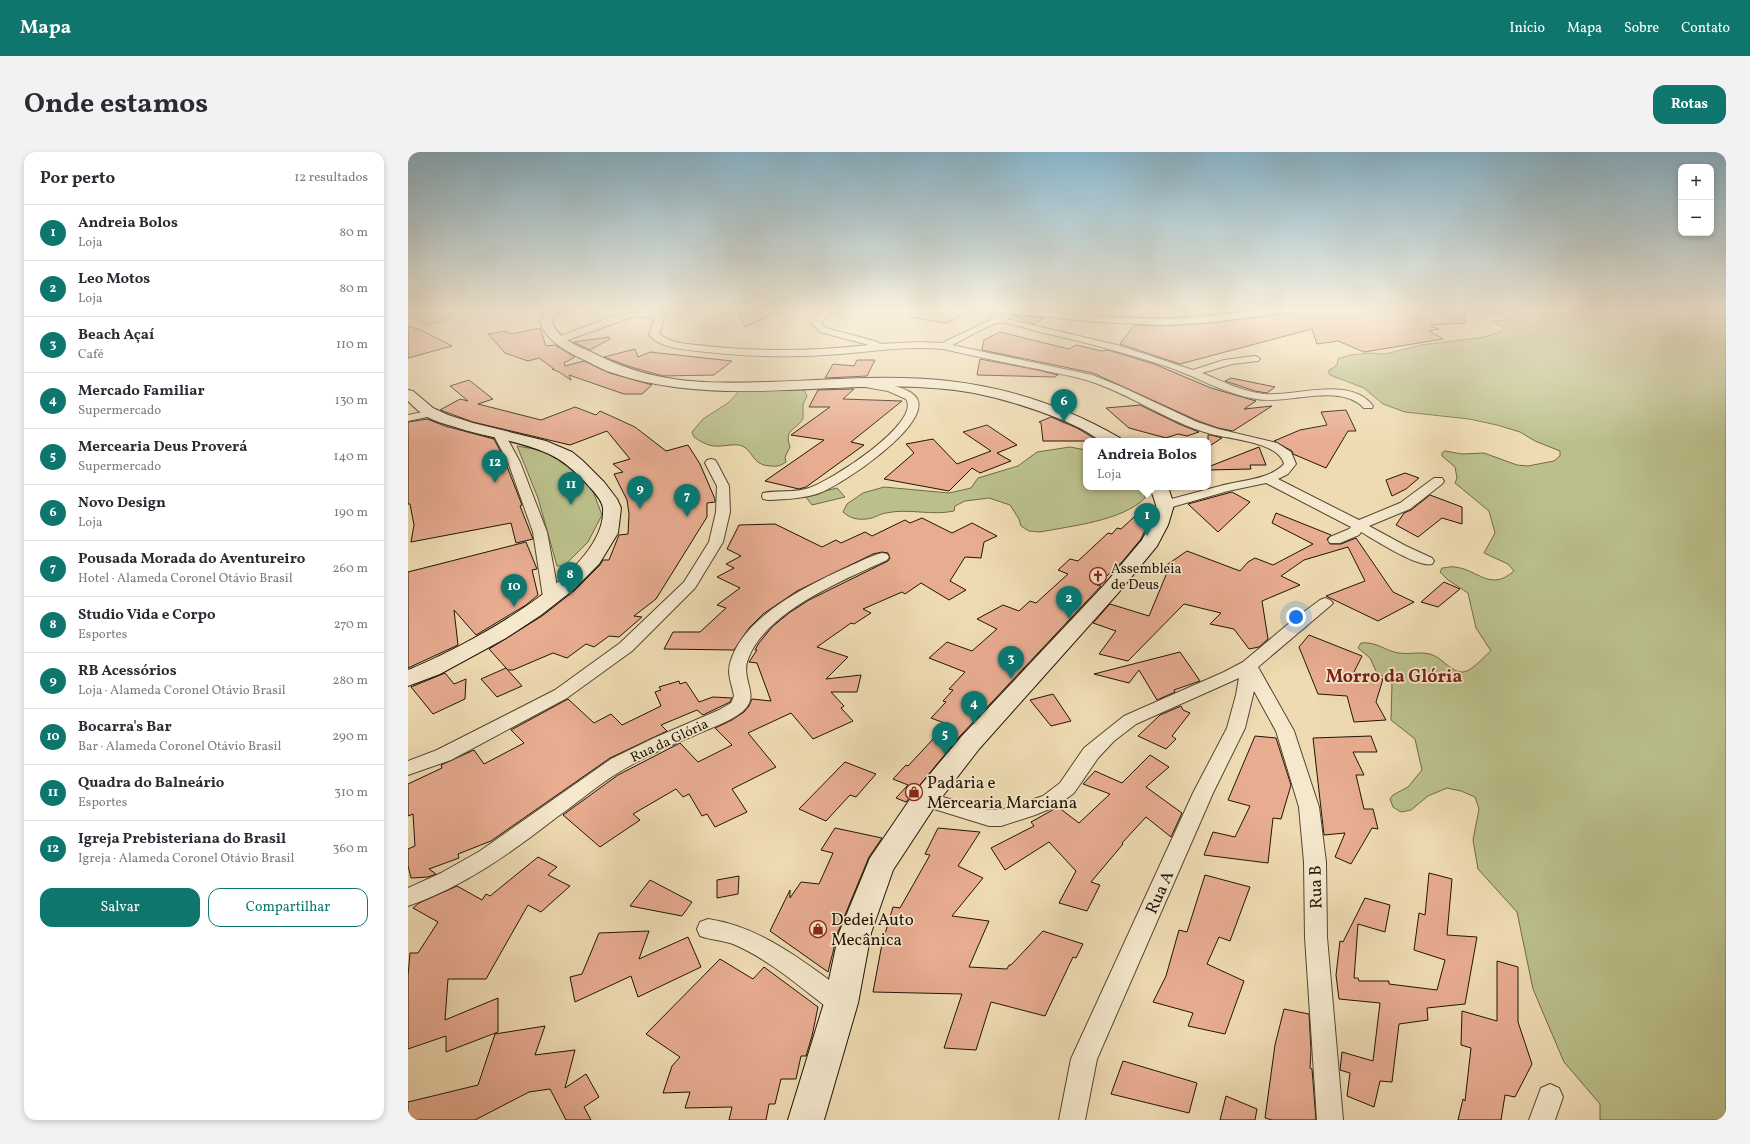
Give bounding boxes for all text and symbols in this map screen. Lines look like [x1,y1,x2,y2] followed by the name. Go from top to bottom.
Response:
[20,15,71,41] text: Mapa
[1509,19,1545,38] text: Início
[1567,19,1602,38] text: Mapa
[1624,19,1659,38] text: Sobre
[1681,19,1730,38] text: Contato
[24,85,208,124] text: Onde estamos
[1653,85,1726,124] button: Rotas
[1678,164,1714,236] map controls
[1678,164,1714,200] button: +
[40,167,115,190] text: Por perto
[294,169,368,187] text: 12 resultados
[1678,200,1714,236] button: −
[78,213,178,234] text: Andreia Bolos
[50,224,56,242] text: 1
[339,224,368,242] text: 80 m
[78,234,102,252] text: Loja
[78,269,150,290] text: Leo Motos
[50,280,56,298] text: 2
[339,280,368,298] text: 80 m
[78,290,102,308] text: Loja
[78,325,154,346] text: Beach Açaí
[50,336,56,354] text: 3
[336,336,368,354] text: 110 m
[78,346,104,364] text: Café
[78,381,205,402] text: Mercado Familiar
[1051,389,1077,422] pin: 6
[49,392,57,410] text: 4
[335,392,368,410] text: 130 m
[78,402,161,420] text: Supermercado
[78,437,247,458] text: Mercearia Deus Proverá
[1083,438,1211,490] popup
[1097,445,1197,466] text: Andreia Bolos
[50,448,56,466] text: 5
[334,448,368,466] text: 140 m
[482,450,508,483] pin: 12
[78,458,161,476] text: Supermercado
[1097,466,1121,484] text: Loja
[558,472,584,505] pin: 11
[627,476,653,509] pin: 9
[674,484,700,517] pin: 7
[78,493,166,514] text: Novo Design
[1134,503,1160,536] pin: 1
[49,504,57,522] text: 6
[334,504,368,522] text: 190 m
[78,514,102,532] text: Loja
[78,549,305,570] text: Pousada Morada do Aventureiro
[50,560,56,578] text: 7
[333,560,368,578] text: 260 m
[1111,560,1181,595] place label: Assembleia de Deus
[557,562,583,595] pin: 8
[1088,566,1108,586] church icon: Assembleia de Deus
[78,570,293,588] text: Hotel · Alameda Coronel Otávio Brasil
[501,574,527,607] pin: 10
[1056,586,1082,619] pin: 2
[78,605,216,626] text: Studio Vida e Corpo
[1286,607,1306,627] your location
[49,616,57,634] text: 8
[334,616,368,634] text: 270 m
[78,626,127,644] text: Esportes
[998,646,1024,679] pin: 3
[78,661,177,682] text: RB Acessórios
[1326,665,1462,690] district label: Morro da Glória
[49,672,57,690] text: 9
[332,672,368,690] text: 280 m
[78,682,286,700] text: Loja · Alameda Coronel Otávio Brasil
[961,691,987,724] pin: 4
[628,715,712,768] street label: Rua da Glória
[78,717,172,738] text: Bocarra's Bar
[932,722,958,755] pin: 5
[46,728,60,746] text: 10
[332,728,368,746] text: 290 m
[78,738,281,756] text: Bar · Alameda Coronel Otávio Brasil
[927,772,1077,815] place label: Padaria e Mercearia Marciana
[78,773,224,794] text: Quadra do Balneário
[904,782,924,802] shop icon: Padaria e Mercearia Marciana
[48,784,58,802] text: 11
[334,784,368,802] text: 310 m
[78,794,127,812] text: Esportes
[78,829,286,850] text: Igreja Prebisteriana do Brasil
[47,840,59,858] text: 12
[333,840,368,858] text: 360 m
[78,850,294,868] text: Igreja · Alameda Coronel Otávio Brasil
[1305,865,1328,909] street label: Rua B
[1141,867,1180,918] street label: Rua A
[40,888,200,927] button: Salvar
[208,888,368,927] button: Compartilhar
[831,909,914,952] place label: Dedei Auto Mecânica
[808,919,828,939] shop icon: Dedei Auto Mecânica

